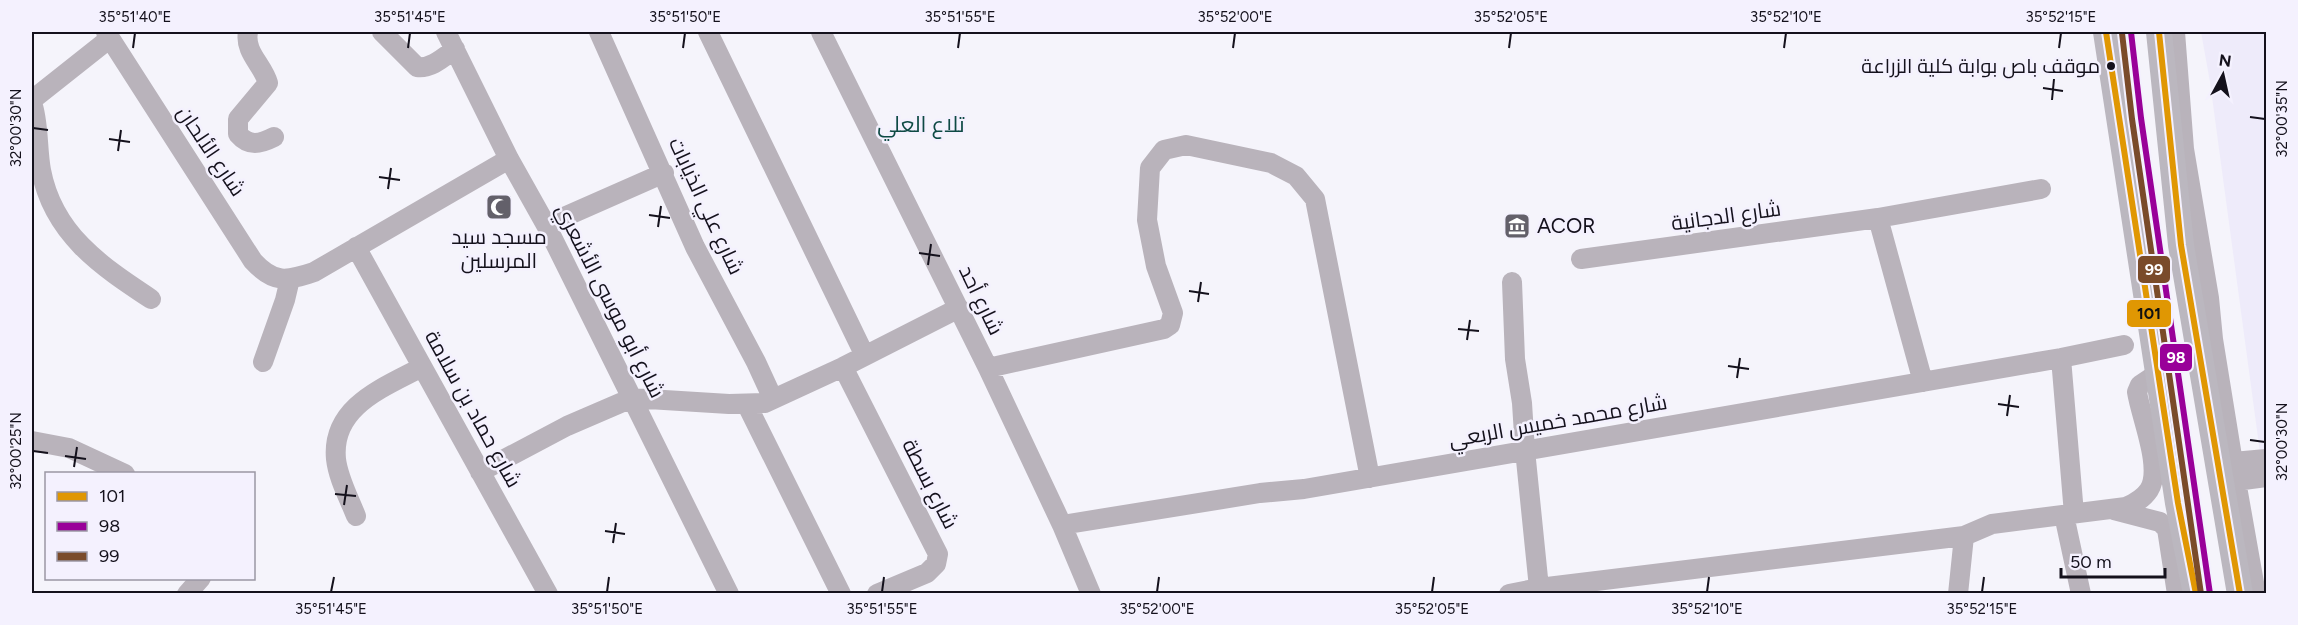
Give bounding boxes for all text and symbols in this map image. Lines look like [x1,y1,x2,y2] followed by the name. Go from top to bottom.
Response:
[99,8,171,26] text: 35°51'40"E
[374,8,446,26] text: 35°51'45"E
[649,8,721,26] text: 35°51'50"E
[924,8,996,26] text: 35°51'55"E
[1197,8,1273,26] text: 35°52'00"E
[1474,8,1548,26] text: 35°52'05"E
[1750,8,1822,26] text: 35°52'10"E
[2026,8,2096,26] text: 35°52'15"E
[2193,45,2253,105] north arrow
[2218,50,2232,71] text: N
[1861,54,2100,79] place label: موقف باص بوابة كلية الزراعة
[2105,60,2117,72] marker: موقف باص بوابة كلية الزراعة
[2273,80,2291,158] text: 32°00'35"N
[7,89,25,167] text: 32°00'30"N
[170,101,251,202] street label: شارع الألحان
[877,111,965,141] district label: تلاع العلي
[660,133,749,280] street label: شارع علي الذيابات
[484,192,514,222] mosque icon: مسجد سيد المرسلين
[1670,195,1783,238] street label: شارع الدجانية
[547,200,670,404] street label: شارع أبو موسى الأشعري
[1502,211,1532,241] museum icon: ACOR
[1537,213,1595,238] place label: ACOR
[451,224,547,274] place label: مسجد سيد المرسلين
[2137,255,2171,284] line badge: 99
[2145,260,2163,279] text: 99
[952,261,1009,340] street label: شارع أحد
[2126,299,2172,328] line badge: 101
[2137,304,2161,323] text: 101
[418,326,527,493] street label: شارع حماد بن سلامة
[2159,343,2193,372] line badge: 98
[2166,348,2186,367] text: 98
[1447,389,1670,456] street label: شارع محمد خميس الربعي
[2273,403,2291,481] text: 32°00'30"N
[7,412,25,490] text: 32°00'25"N
[895,435,964,534] street label: شارع بسطة
[45,472,255,580] legend
[99,485,125,507] text: 101
[99,515,120,537] text: 98
[2061,541,2164,579] scale bar
[99,545,119,567] text: 99
[2070,551,2112,573] text: 50 m
[295,600,367,618] text: 35°51'45"E
[571,600,643,618] text: 35°51'50"E
[846,600,918,618] text: 35°51'55"E
[1119,600,1195,618] text: 35°52'00"E
[1395,600,1469,618] text: 35°52'05"E
[1671,600,1743,618] text: 35°52'10"E
[1947,600,2017,618] text: 35°52'15"E

